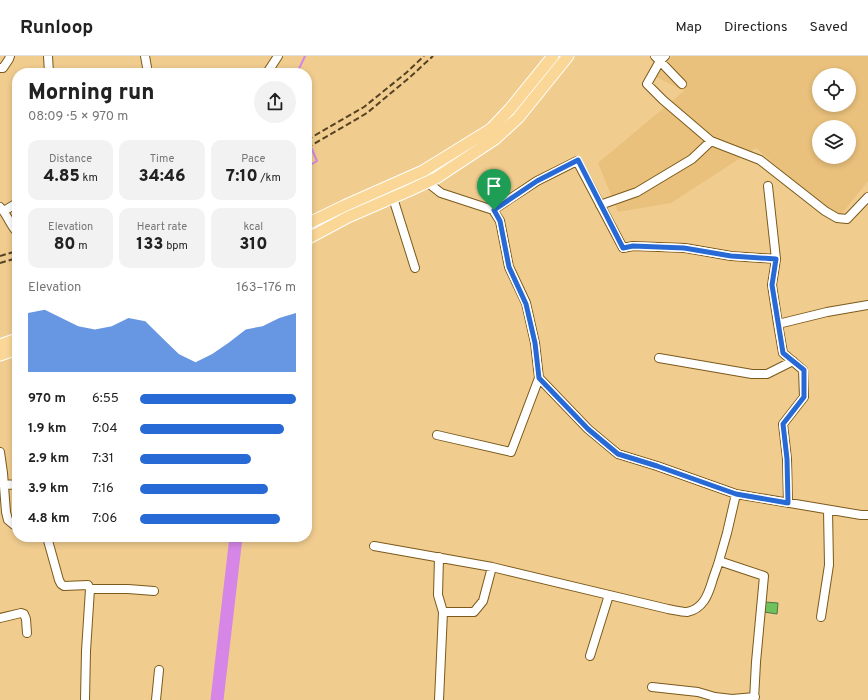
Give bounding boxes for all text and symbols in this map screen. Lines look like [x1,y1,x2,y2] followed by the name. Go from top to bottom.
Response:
[20,16,93,40] text: Runloop
[676,19,702,36] text: Map
[724,19,788,36] text: Directions
[810,19,848,36] text: Saved
[812,68,856,164] map controls
[812,68,856,112] button: locate
[28,80,154,107] text: Morning run
[254,81,296,123] button: share
[28,109,128,125] text: 08:09 · 5 × 970 m
[812,120,856,164] button: layers
[49,152,92,166] text: Distance
[150,152,174,166] text: Time
[241,152,265,166] text: Pace
[44,166,80,188] text: 4.85
[138,166,186,188] text: 34:46
[226,166,258,188] text: 7:10
[477,169,511,210] pin
[80,171,98,185] text: km
[258,171,281,185] text: /km
[483,175,505,197] icon: arrive
[48,220,93,234] text: Elevation
[137,220,187,234] text: Heart rate
[244,220,263,234] text: kcal
[54,234,76,256] text: 80
[136,234,164,256] text: 133
[239,234,268,256] text: 310
[76,239,88,253] text: m
[164,239,188,253] text: bpm
[28,280,81,296] text: Elevation
[236,280,296,296] text: 163–176 m
[28,391,66,407] text: 970 m
[92,391,119,407] text: 6:55
[28,421,66,437] text: 1.9 km
[92,421,118,437] text: 7:04
[28,451,69,467] text: 2.9 km
[92,451,114,467] text: 7:31
[28,481,69,497] text: 3.9 km
[92,481,114,497] text: 7:16
[28,511,70,527] text: 4.8 km
[92,511,117,527] text: 7:06

